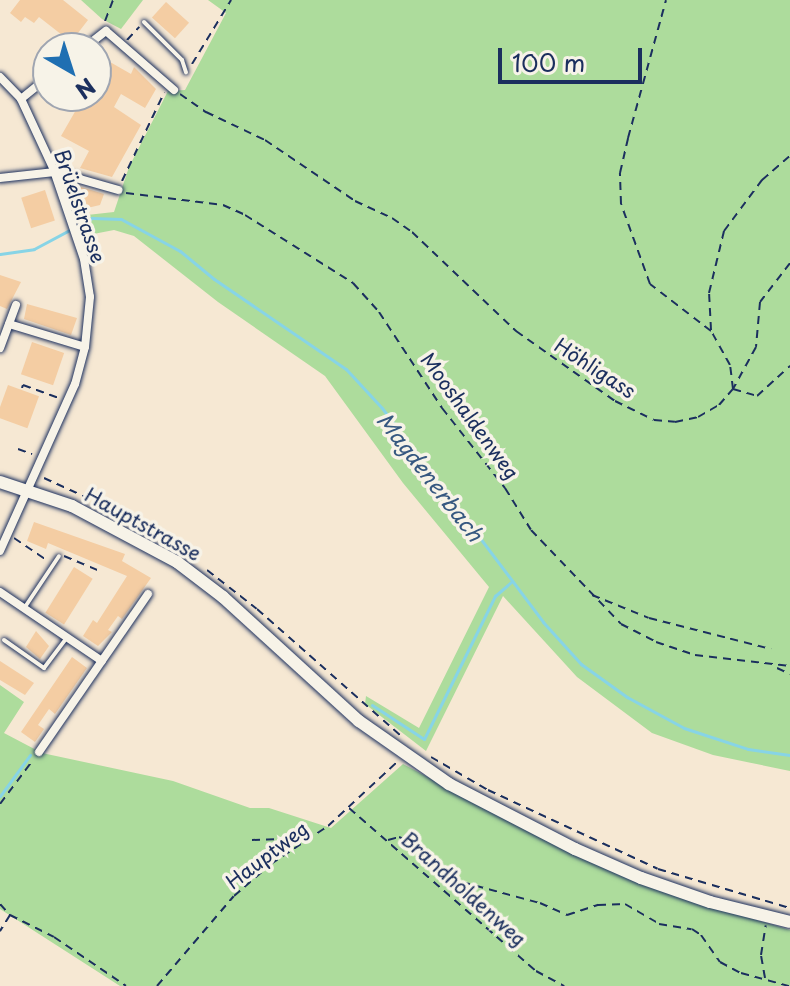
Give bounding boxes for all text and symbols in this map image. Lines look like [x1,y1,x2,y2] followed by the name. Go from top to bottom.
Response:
[32,32,112,112] north arrow
[502,32,646,82] scale bar
[512,44,585,80] text: 100 m
[69,71,103,108] text: N
[49,146,111,266] street label: Brüelstrasse
[550,333,640,403] street label: Höhligass
[416,348,524,484] street label: Mooshaldenweg
[373,406,489,546] water label: Magdenerbach
[81,482,205,566] street label: Hauptstrasse
[221,816,313,894] street label: Hauptweg
[397,827,531,951] street label: Brandholdenweg

